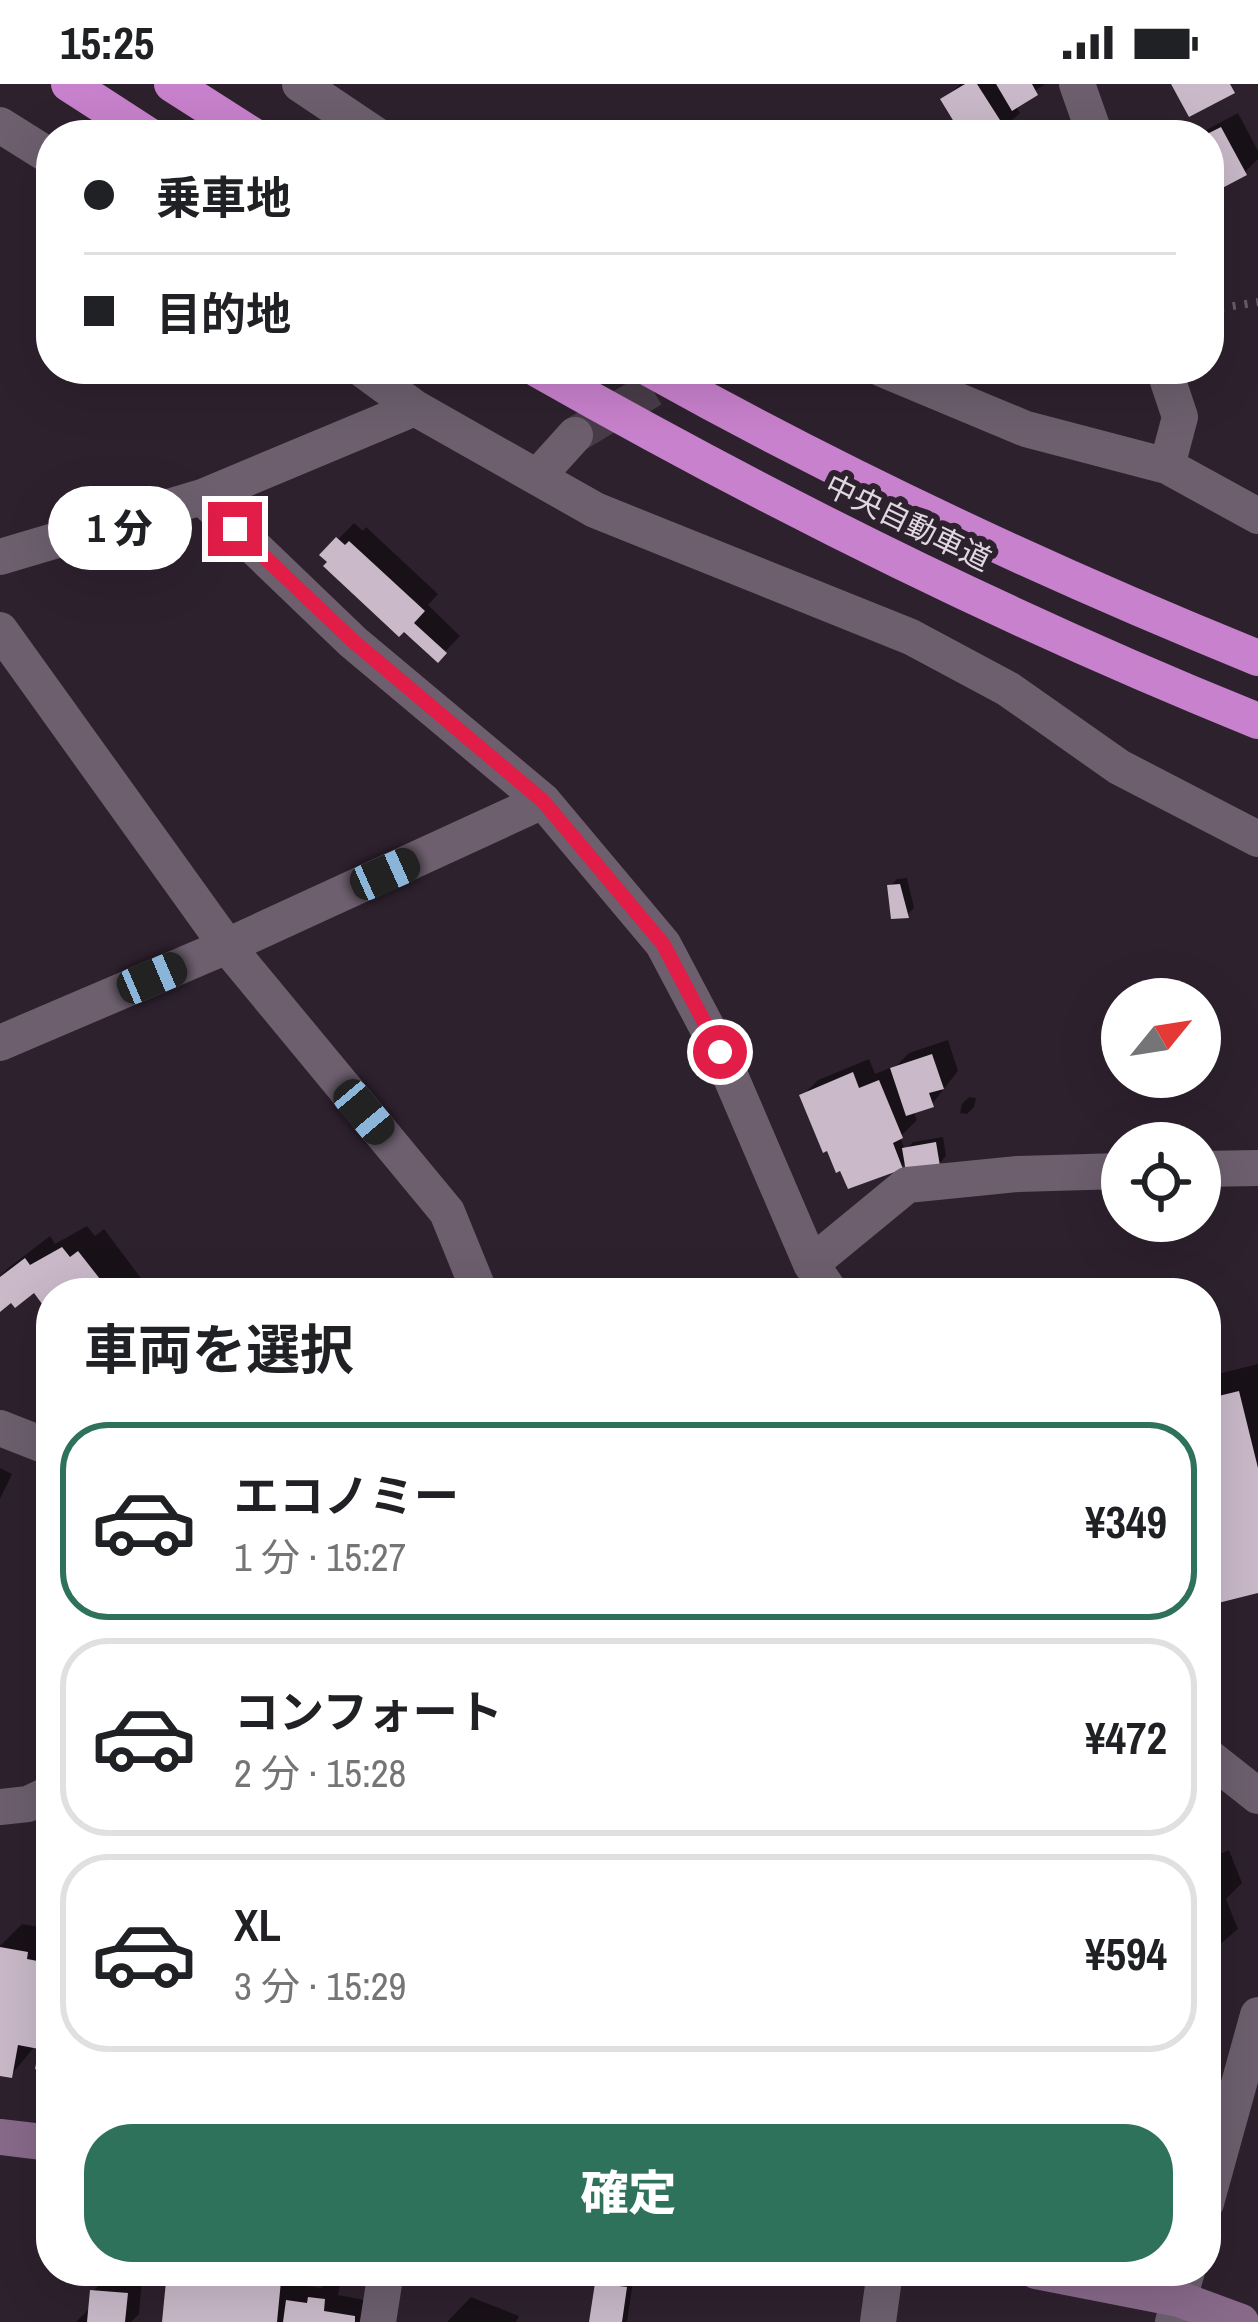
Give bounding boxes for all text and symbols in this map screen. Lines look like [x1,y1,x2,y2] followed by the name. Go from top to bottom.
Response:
[60,12,154,73] text: 15:25
[156,167,291,228] text: 乗車地
[156,283,291,344] text: 目的地
[819,465,998,580] street label: 中央自動車道
[49,487,193,571] callout: 1 分
[87,502,153,554] text: 1 分
[208,502,262,556] route end
[345,843,425,905] car
[112,947,192,1009] car
[1101,978,1221,1098] north arrow
[1101,978,1221,1242] map controls
[693,1025,747,1079] route start
[327,1073,401,1151] car
[1101,1122,1221,1242] button: locate
[84,1313,354,1386] text: 車両を選択
[234,1465,459,1526] text: エコノミー
[90,1467,198,1575] icon: car
[1085,1491,1167,1552] text: ¥349
[234,1531,406,1583] text: 1 分 · 15:27
[234,1681,503,1742] text: コンフォート
[90,1683,198,1791] icon: car
[1085,1707,1167,1768] text: ¥472
[234,1747,406,1799] text: 2 分 · 15:28
[234,1894,281,1955] text: XL
[90,1899,198,2007] icon: car
[1085,1923,1167,1984] text: ¥594
[234,1960,406,2012] text: 3 分 · 15:29
[84,2124,1173,2262] button: 確定

